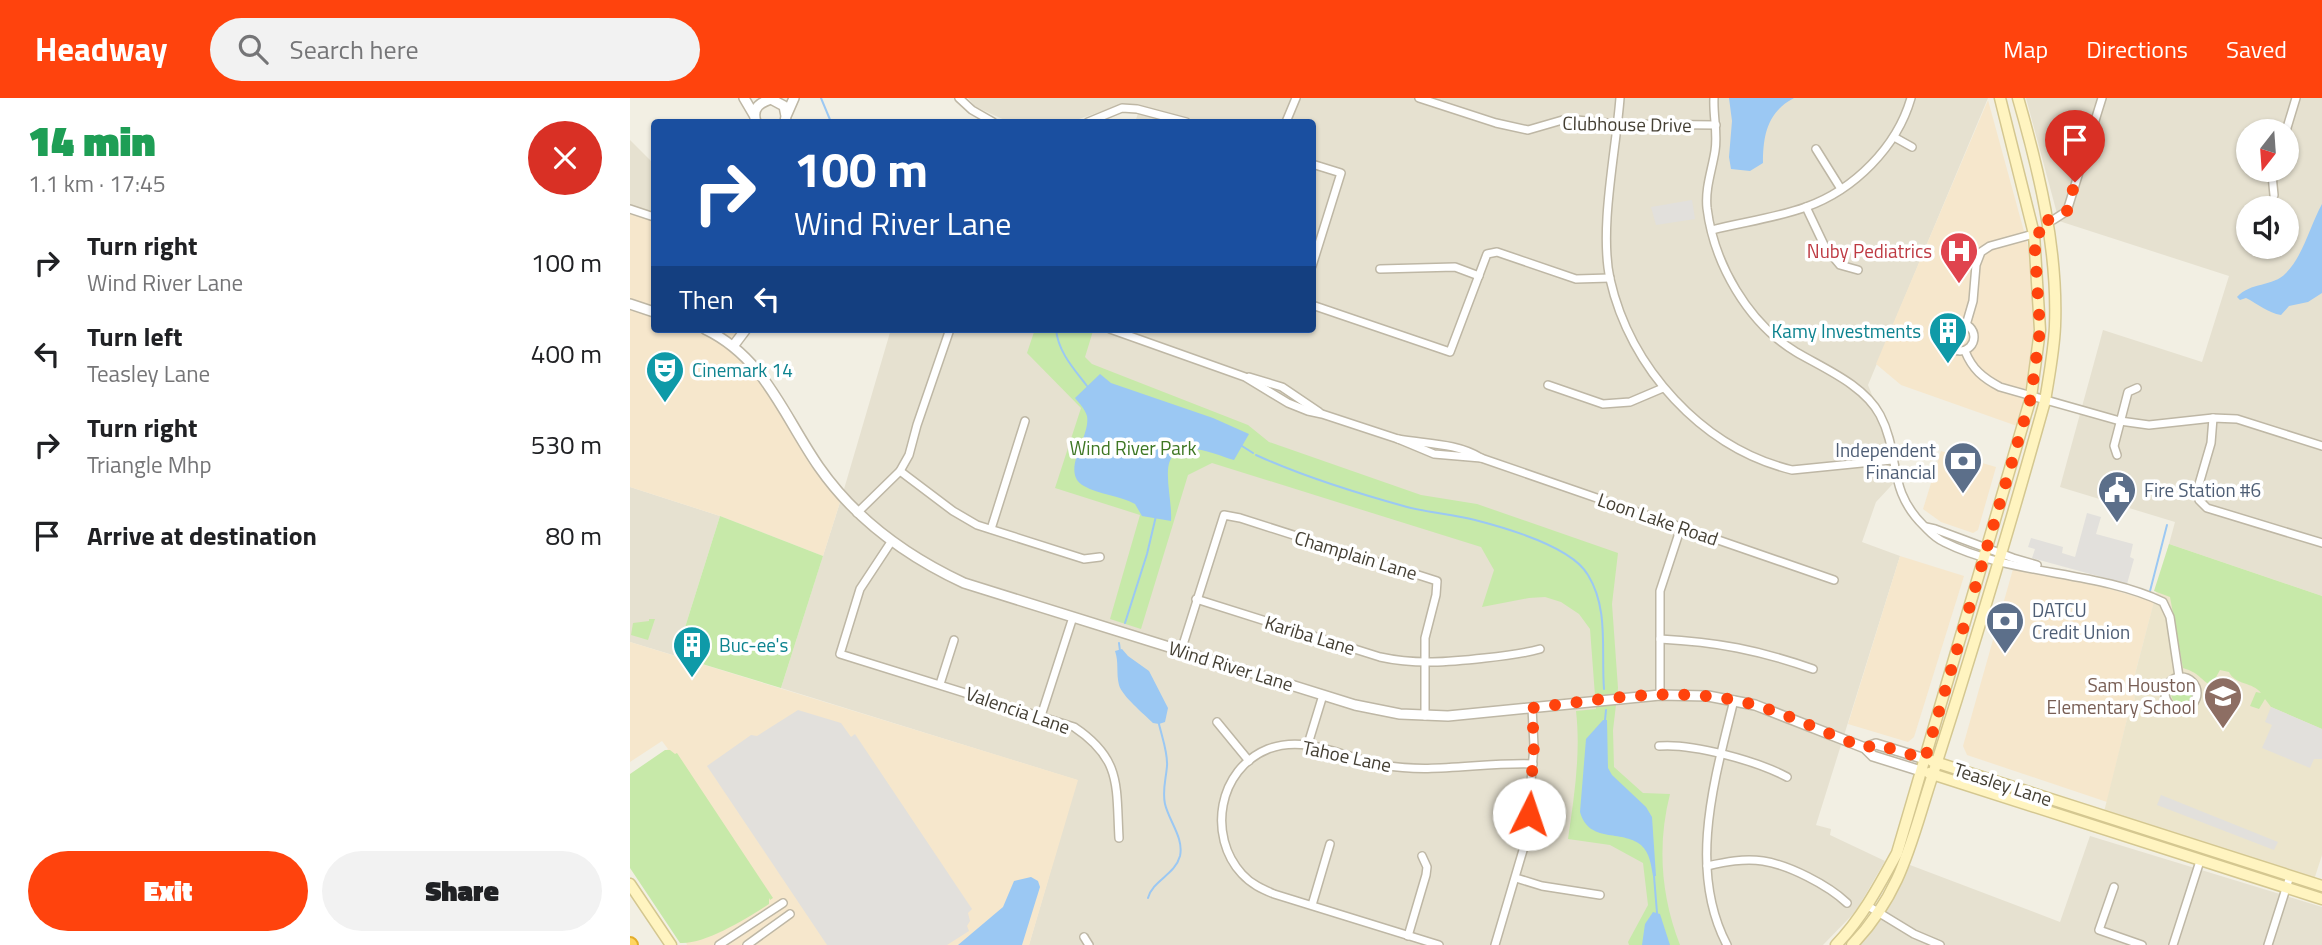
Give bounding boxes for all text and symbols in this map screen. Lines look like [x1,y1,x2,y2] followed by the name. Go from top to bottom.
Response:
[210,18,700,81] search box
[35,24,168,74] text: Headway
[234,30,272,68] icon: search
[290,30,419,69] text: Search here
[2003,31,2048,67] text: Map
[2086,31,2188,67] text: Directions
[2226,31,2287,67] text: Saved
[28,108,155,172] text: 14 min
[1562,108,1692,139] street label: Clubhouse Drive
[2045,110,2105,182] pin
[2236,119,2300,182] north arrow
[2236,119,2299,259] map controls
[528,121,602,195] button: close
[2056,121,2094,159] icon: arrive
[794,131,928,206] text: 100 m
[679,147,770,238] icon: right
[28,166,166,201] text: 1.1 km · 17:45
[2236,196,2299,259] button: sound
[794,199,1011,247] text: Wind River Lane
[87,226,198,265] text: Turn right
[1938,230,1980,285] hospital icon: Nuby Pediatrics
[1807,236,1932,265] place label: Nuby Pediatrics
[531,243,602,282] text: 100 m
[28,244,66,282] icon: right
[87,265,243,300] text: Wind River Lane
[679,280,734,319] text: Then
[748,280,786,318] icon: left
[1927,310,1969,365] building icon: Kamy Investments
[1772,316,1921,345] place label: Kamy Investments
[87,317,182,356] text: Turn left
[531,334,602,373] text: 400 m
[28,335,66,373] icon: left
[644,349,686,404] theatre icon: Cinemark 14
[692,355,793,384] place label: Cinemark 14
[87,356,210,391] text: Teasley Lane
[87,408,198,447] text: Turn right
[531,425,602,464] text: 530 m
[28,426,66,464] icon: right
[1070,433,1196,462] park label: Wind River Park
[1835,435,1936,486] place label: Independent Financial
[1942,440,1984,495] bank icon: Independent Financial
[87,447,212,482] text: Triangle Mhp
[2096,469,2138,524] public building icon: Fire Station #6
[2144,475,2261,504] place label: Fire Station #6
[1594,484,1722,553] street label: Loon Lake Road
[87,516,317,555] text: Arrive at destination
[545,516,602,555] text: 80 m
[28,517,66,555] icon: arrive
[1291,522,1421,587] street label: Champlain Lane
[2032,595,2130,646] place label: DATCU Credit Union
[1984,600,2026,655] bank icon: DATCU Credit Union
[1261,607,1359,662] street label: Kariba Lane
[671,624,713,679] building icon: Buc-ee's
[719,630,788,659] place label: Buc-ee's
[1165,633,1297,698] street label: Wind River Lane
[2047,670,2196,721] place label: Sam Houston Elementary School
[2202,675,2244,730] school or university icon: Sam Houston Elementary School
[962,678,1074,741] street label: Valencia Lane
[1300,732,1394,779] street label: Tahoe Lane
[1950,754,2056,813] street label: Teasley Lane
[1492,777,1566,851] position arrow
[28,851,308,931] button: Exit
[322,851,602,931] button: Share

